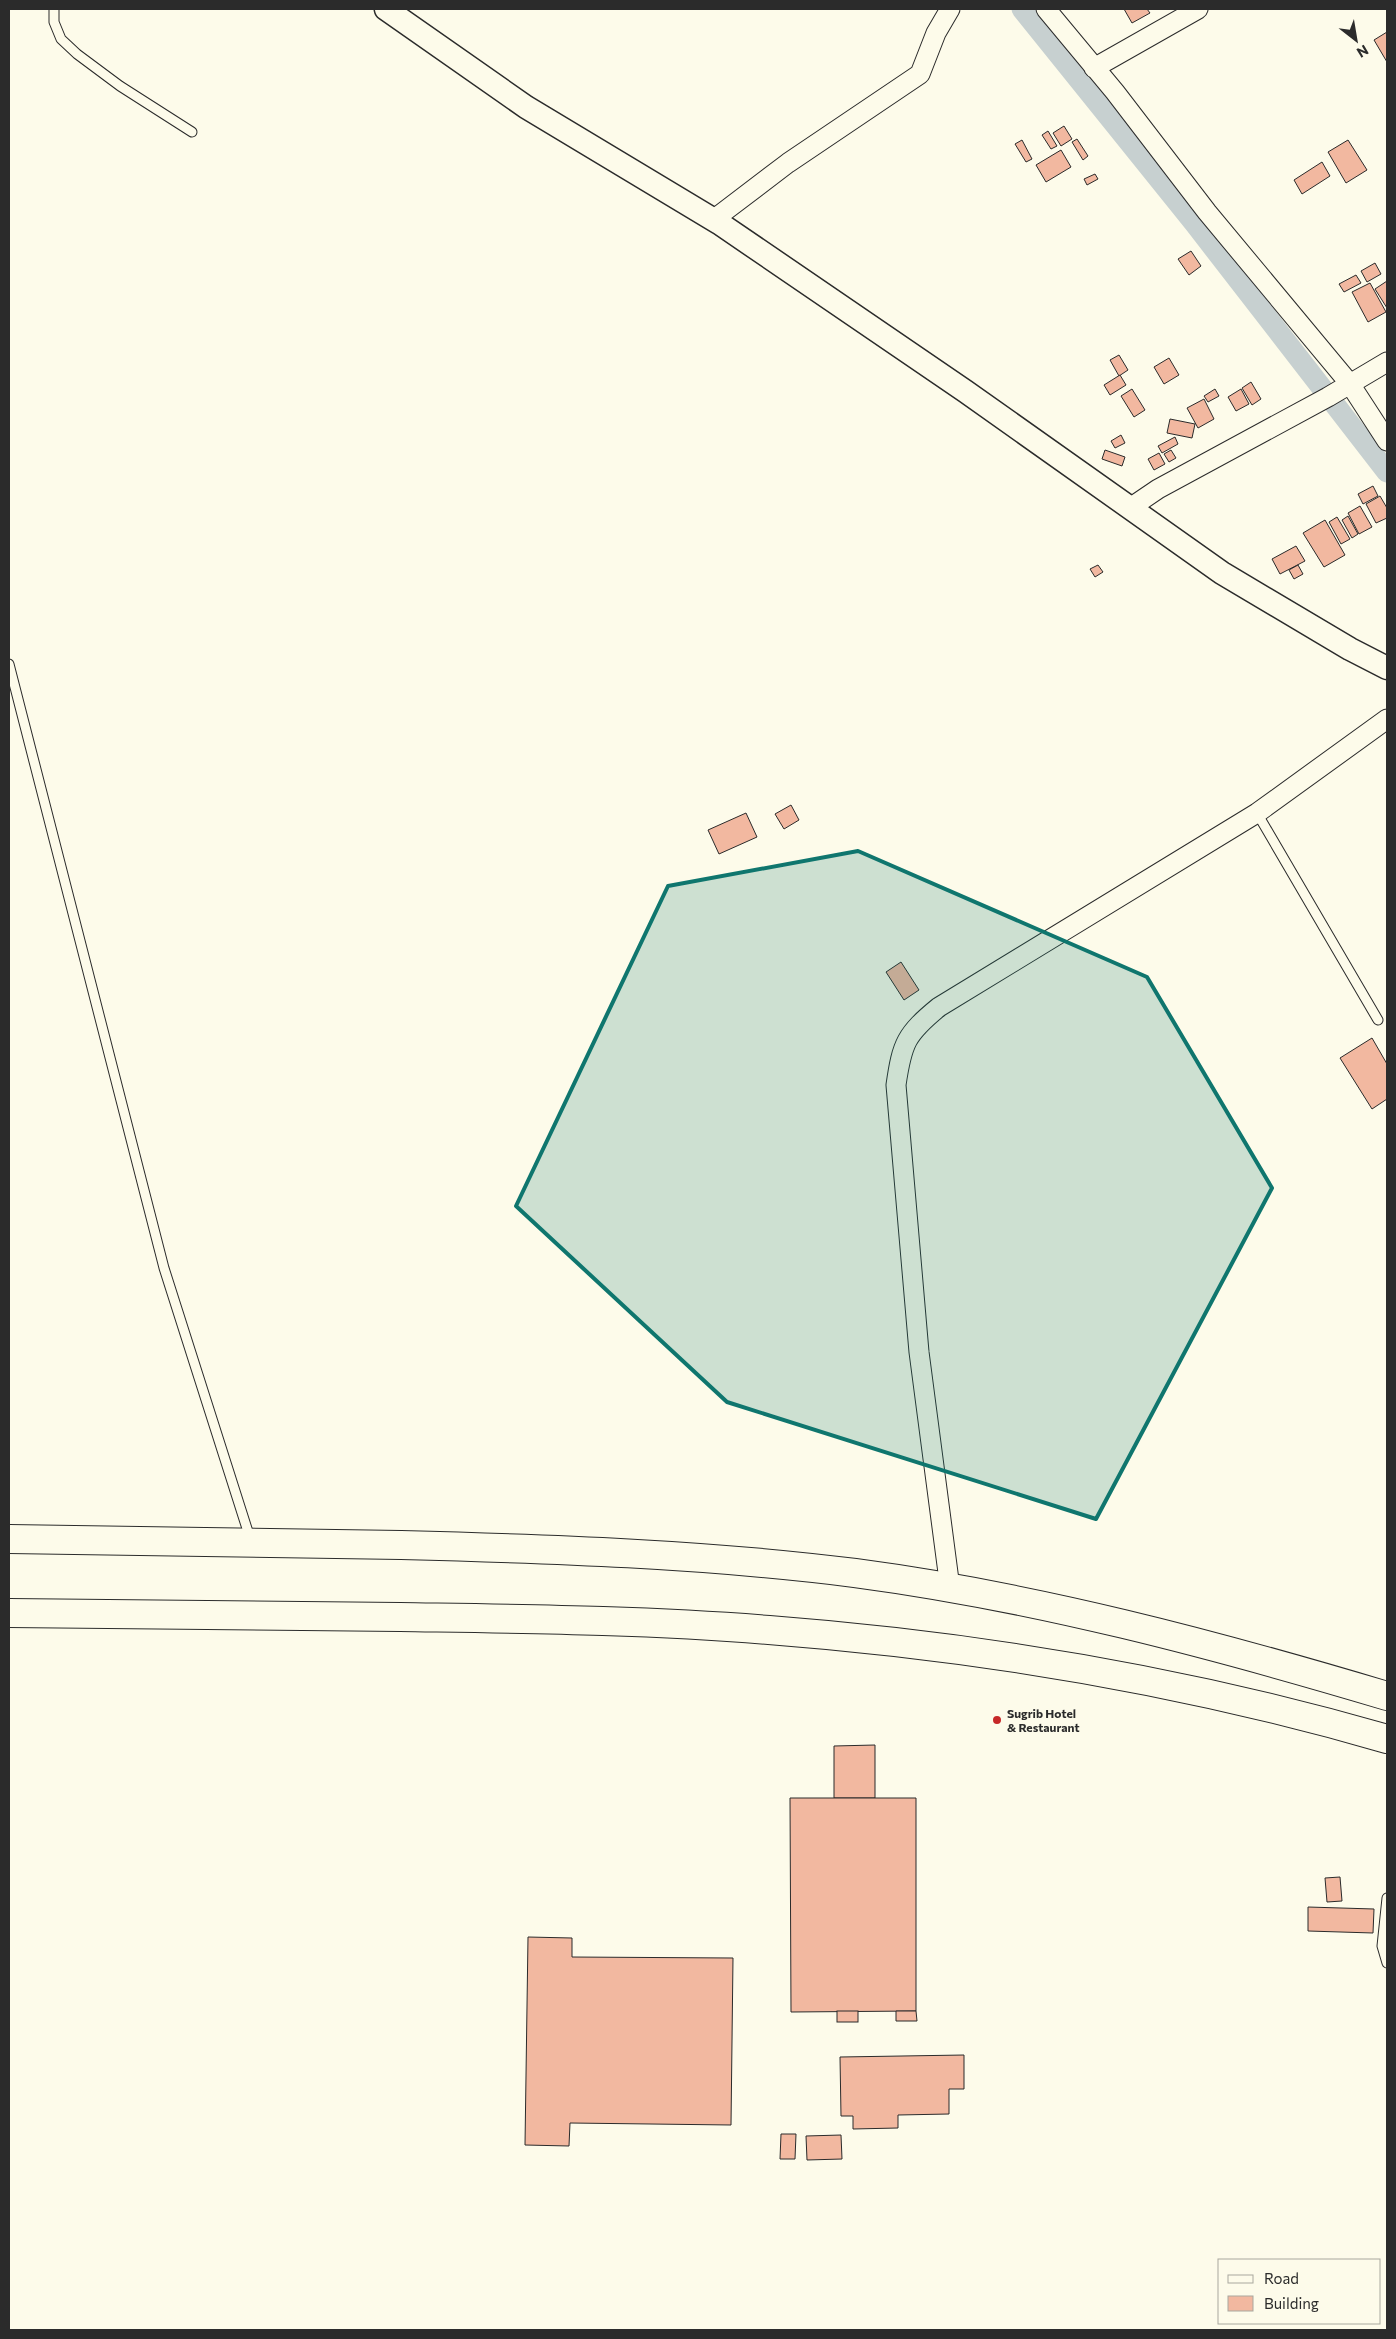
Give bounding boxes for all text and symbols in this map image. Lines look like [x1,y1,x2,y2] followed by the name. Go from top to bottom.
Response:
[1331,15,1381,65] north arrow
[1354,42,1372,62] text: N
[1007,1706,1080,1734] place label: Sugrib Hotel & Restaurant
[991,1714,1003,1726] marker: Sugrib Hotel & Restaurant
[1218,2259,1381,2324] legend
[1264,2269,1299,2287] text: Road
[1264,2294,1319,2312] text: Building

